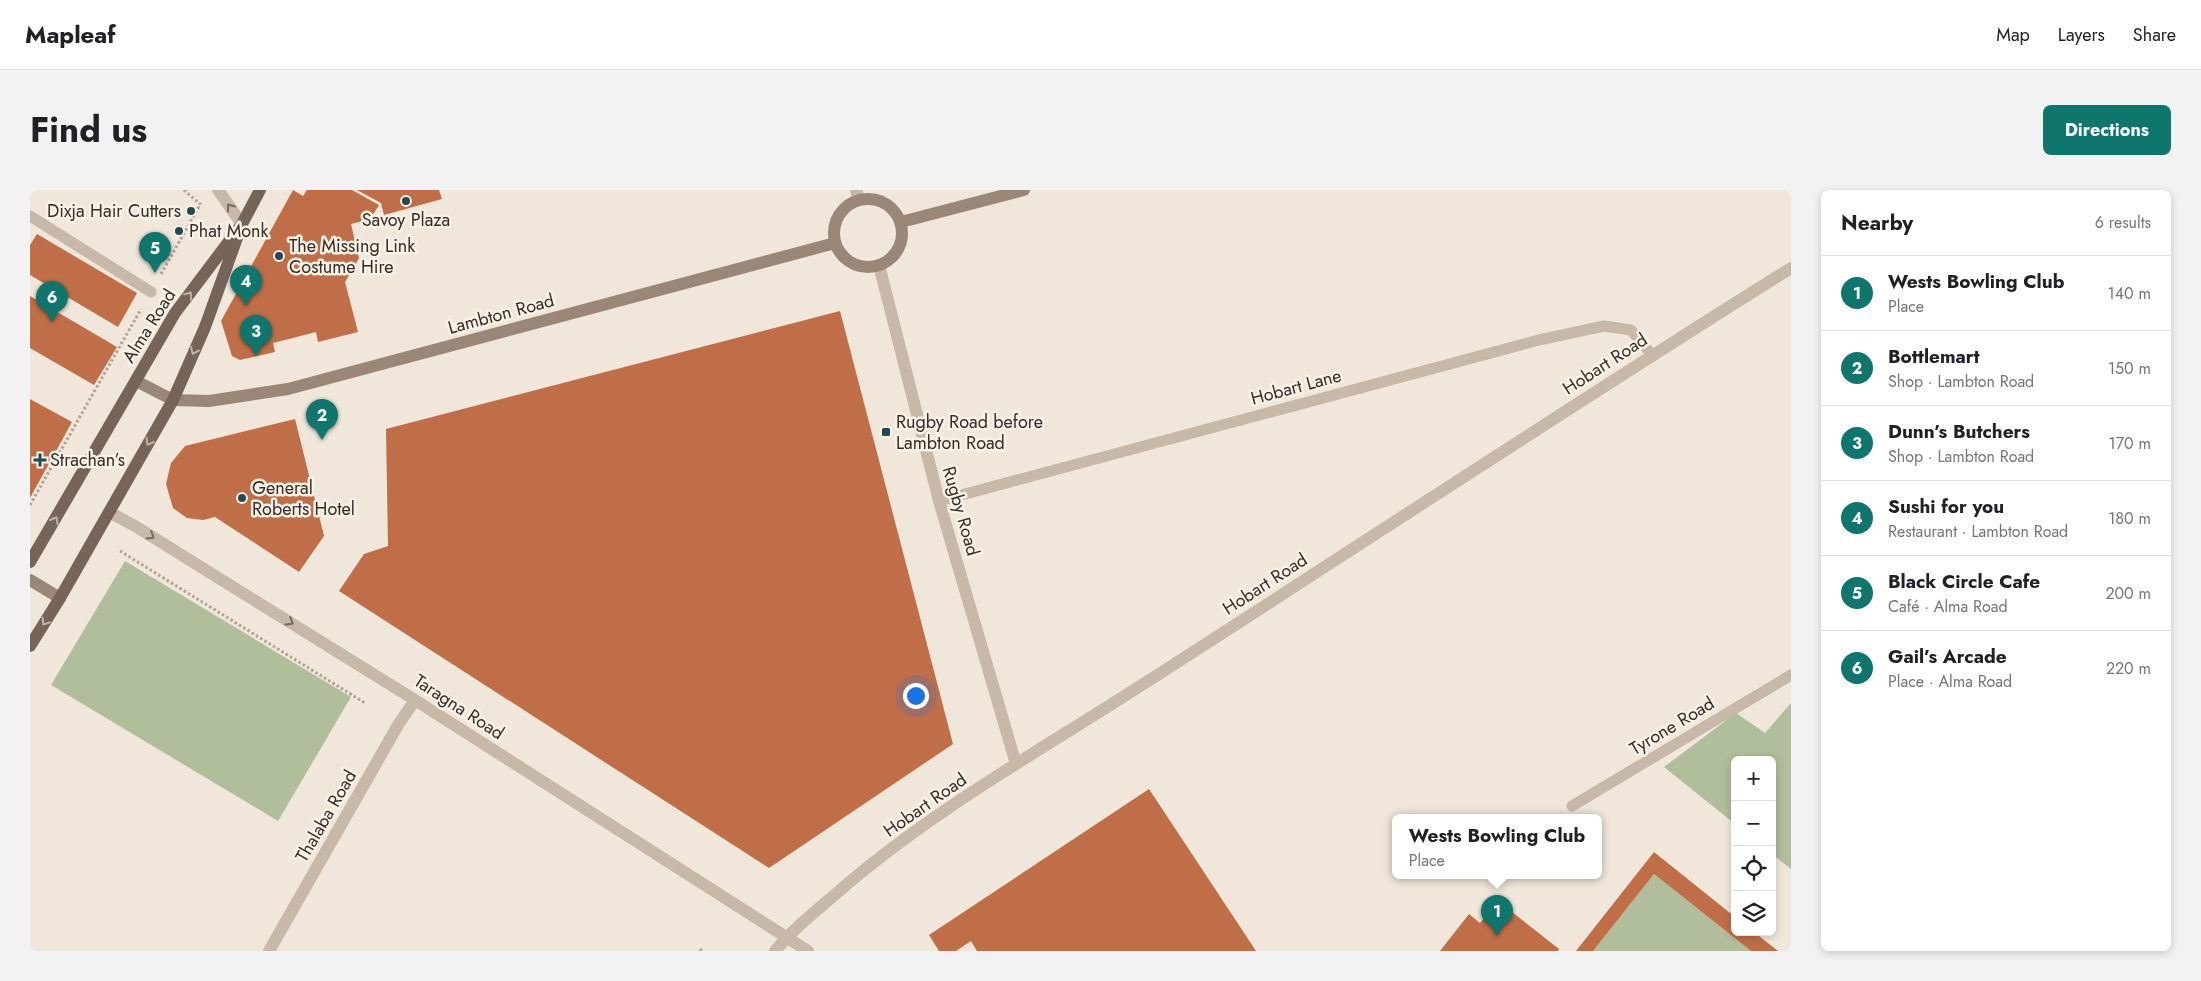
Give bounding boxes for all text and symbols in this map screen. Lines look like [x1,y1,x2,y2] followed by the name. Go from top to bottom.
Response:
[25,17,116,52] text: Mapleaf
[1996,22,2030,48] text: Map
[2058,22,2105,48] text: Layers
[2133,22,2176,48] text: Share
[30,105,147,155] text: Find us
[2043,105,2171,155] button: Directions
[400,195,412,207] marker: Savoy Plaza
[47,198,181,224] place label: Dixja Hair Cutters
[227,203,236,213] one-way arrow
[185,205,197,217] marker: Dixja Hair Cutters
[362,207,450,233] place label: Savoy Plaza
[1841,208,1913,238] text: Nearby
[2095,211,2151,234] text: 6 results
[189,218,269,244] place label: Phat Monk
[173,225,185,237] marker: Phat Monk
[139,232,171,273] pin: 5
[289,233,415,280] place label: The Missing Link Costume Hire
[273,250,285,262] marker: The Missing Link Costume Hire
[230,265,262,306] pin: 4
[1888,268,2064,295] text: Wests Bowling Club
[36,281,68,322] pin: 6
[1853,282,1861,305] text: 1
[2108,282,2151,305] text: 140 m
[116,284,182,368] street label: Alma Road
[445,287,557,341] street label: Lambton Road
[183,291,192,301] one-way arrow
[1888,295,1924,318] text: Place
[240,315,272,356] pin: 3
[1558,327,1652,401] street label: Hobart Road
[1888,343,1980,370] text: Bottlemart
[190,346,201,355] one-way arrow
[1852,357,1862,380] text: 2
[2108,357,2151,380] text: 150 m
[1248,362,1344,412] street label: Hobart Lane
[1888,370,2034,393] text: Shop · Lambton Road
[306,399,338,440] pin: 2
[896,409,1043,456] place label: Rugby Road before Lambton Road
[1888,418,2030,445] text: Dunn’s Butchers
[880,426,892,438] marker: Rugby Road before Lambton Road
[1852,432,1862,455] text: 3
[2109,432,2151,455] text: 170 m
[145,437,155,446] one-way arrow
[1888,445,2034,468] text: Shop · Lambton Road
[50,447,125,473] place label: Strachan’s
[34,454,46,466] marker: Strachan’s
[936,463,986,559] street label: Rugby Road
[252,475,355,522] place label: General Roberts Hotel
[236,492,248,504] marker: General Roberts Hotel
[1888,493,2004,520] text: Sushi for you
[1851,507,1863,530] text: 4
[2108,507,2151,530] text: 180 m
[48,517,58,526] one-way arrow
[1888,520,2068,543] text: Restaurant · Lambton Road
[146,530,155,539] one-way arrow
[1218,547,1312,621] street label: Hobart Road
[1888,568,2040,595] text: Black Circle Cafe
[1852,582,1862,605] text: 5
[2105,582,2151,605] text: 200 m
[1888,595,2008,618] text: Café · Alma Road
[284,615,293,625] one-way arrow
[41,616,51,625] one-way arrow
[1888,643,2007,670] text: Gail’s Arcade
[1852,657,1862,680] text: 6
[2106,657,2151,680] text: 220 m
[409,668,509,746] street label: Taragna Road
[1888,670,2012,693] text: Place · Alma Road
[903,683,929,709] your location
[1625,691,1719,761] street label: Tyrone Road
[1731,756,1776,936] map controls
[1731,756,1776,801] button: +
[289,765,363,867] street label: Thalaba Road
[878,767,972,843] street label: Hobart Road
[1731,801,1776,846] button: −
[1392,814,1602,879] popup
[1409,822,1585,849] text: Wests Bowling Club
[1731,846,1776,891] button: locate
[1409,849,1445,872] text: Place
[1731,891,1776,936] button: layers
[1481,895,1513,936] pin: 1

